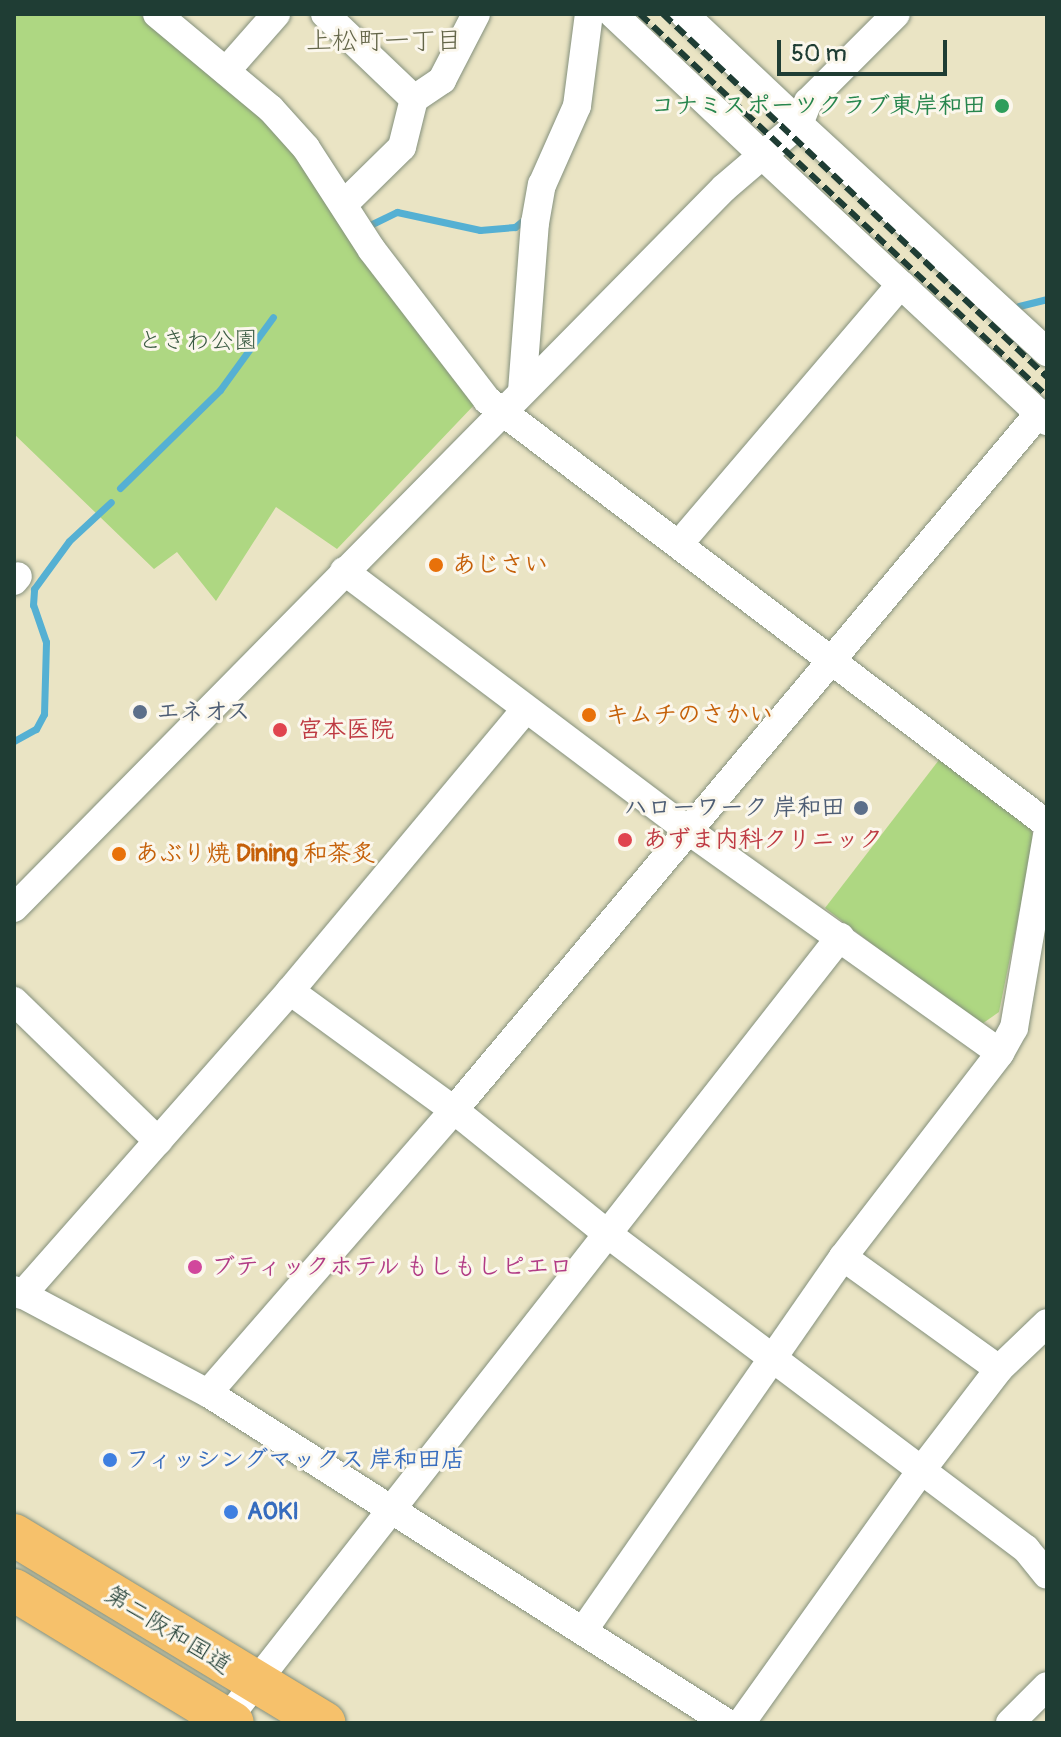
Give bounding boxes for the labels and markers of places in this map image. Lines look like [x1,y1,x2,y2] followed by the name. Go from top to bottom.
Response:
[650,92,986,120] place label: コナミスポーツクラブ東岸和田
[993,97,1011,115] marker: コナミスポーツクラブ東岸和田
[452,551,548,579] place label: あじさい
[427,556,445,574] marker: あじさい
[156,698,252,726] place label: エネオス
[605,701,773,729] place label: キムチのさかい
[131,703,149,721] marker: エネオス
[580,706,598,724] marker: キムチのさかい
[298,716,394,744] place label: 宮本医院
[269,719,291,741] marker: 宮本医院
[624,794,845,822] place label: ハローワーク 岸和田
[852,799,870,817] marker: ハローワーク 岸和田
[643,826,883,854] place label: あずま内科クリニック
[614,829,636,851] marker: あずま内科クリニック
[135,840,376,868] place label: あぶり焼 Dining 和茶炙
[110,845,128,863] marker: あぶり焼 Dining 和茶炙
[211,1253,576,1281] place label: ブティックホテル もしもしピエロ
[186,1258,204,1276] marker: ブティックホテル もしもしピエロ
[126,1446,467,1474] place label: フィッシングマックス 岸和田店
[101,1451,119,1469] marker: フィッシングマックス 岸和田店
[247,1498,299,1526] place label: AOKI
[222,1503,240,1521] marker: AOKI

